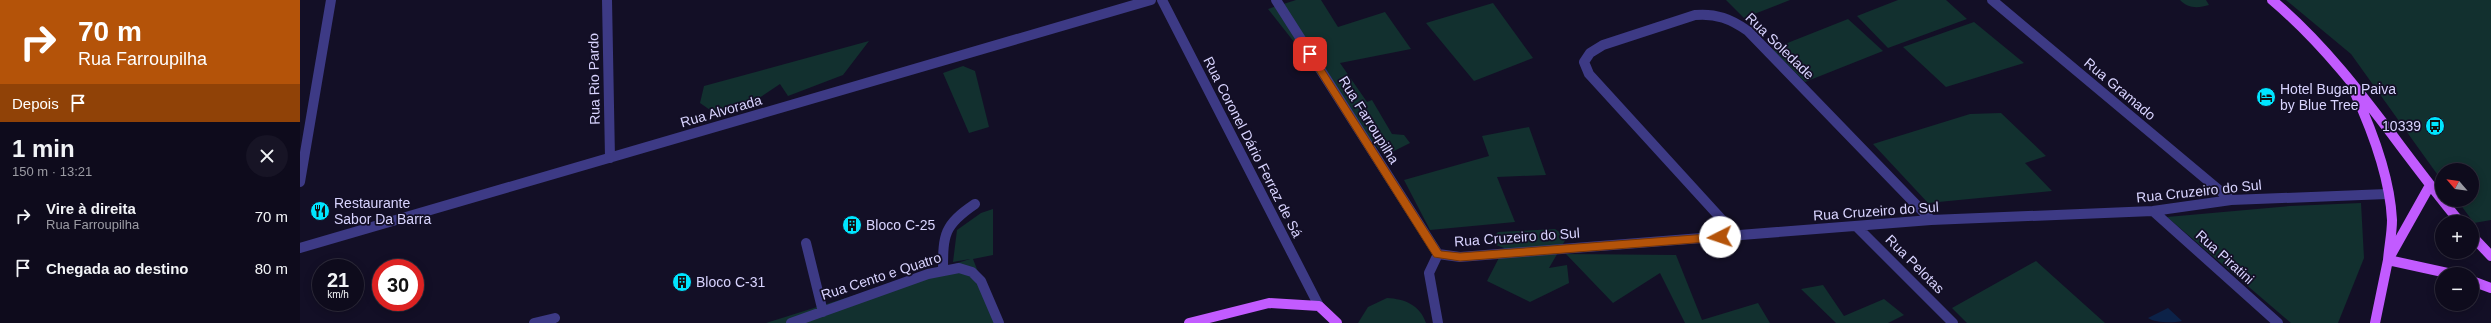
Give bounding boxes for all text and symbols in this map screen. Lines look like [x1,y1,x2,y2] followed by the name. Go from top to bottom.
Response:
[1743,9,1818,83] street label: Rua Soledade
[12,16,64,68] icon: right
[78,16,142,47] text: 70 m
[585,33,603,125] street label: Rua Rio Pardo
[1293,37,1327,71] pin
[1299,43,1321,65] icon: arrive
[78,49,207,69] text: Rua Farroupilha
[1200,54,1306,240] street label: Rua Coronel Dário Ferraz de Sá
[2081,55,2159,124] street label: Rua Gramado
[1336,73,1402,167] street label: Rua Farroupilha
[2280,81,2396,113] place label: Hotel Bugan Paiva by Blue Tree
[2255,86,2277,108] hotel icon: Hotel Bugan Paiva by Blue Tree
[67,92,89,114] icon: arrive
[678,92,764,130] street label: Rua Alvorada
[12,95,59,112] text: Depois
[2424,115,2446,137] bus stop icon: 10339
[2382,118,2421,134] place label: 10339
[12,135,75,162] text: 1 min
[246,135,288,177] button: close
[2435,163,2479,207] north arrow
[2435,163,2479,311] map controls
[12,164,92,179] text: 150 m · 13:21
[2135,176,2263,206] street label: Rua Cruzeiro do Sul
[334,195,431,227] place label: Restaurante Sabor Da Barra
[1813,199,1939,223] street label: Rua Cruzeiro do Sul
[46,200,136,217] text: Vire à direita
[309,200,331,222] restaurant icon: Restaurante Sabor Da Barra
[12,205,34,227] icon: right
[255,208,288,225] text: 70 m
[841,214,863,236] building icon: Bloco C-25
[2435,215,2479,259] button: +
[1699,216,1741,258] position arrow
[46,217,139,232] text: Rua Farroupilha
[866,217,935,233] place label: Bloco C-25
[1454,225,1580,249] street label: Rua Cruzeiro do Sul
[2193,227,2257,287] street label: Rua Piratini
[1882,231,1948,297] street label: Rua Pelotas
[819,249,943,303] street label: Rua Cento e Quatro
[12,257,34,279] icon: arrive
[372,259,424,311] speed limit sign: 30
[46,260,189,277] text: Chegada ao destino
[255,260,288,277] text: 80 m
[2435,267,2479,311] button: −
[327,269,349,291] text: 21
[671,271,693,293] building icon: Bloco C-31
[696,274,765,290] place label: Bloco C-31
[327,289,349,300] text: km/h

